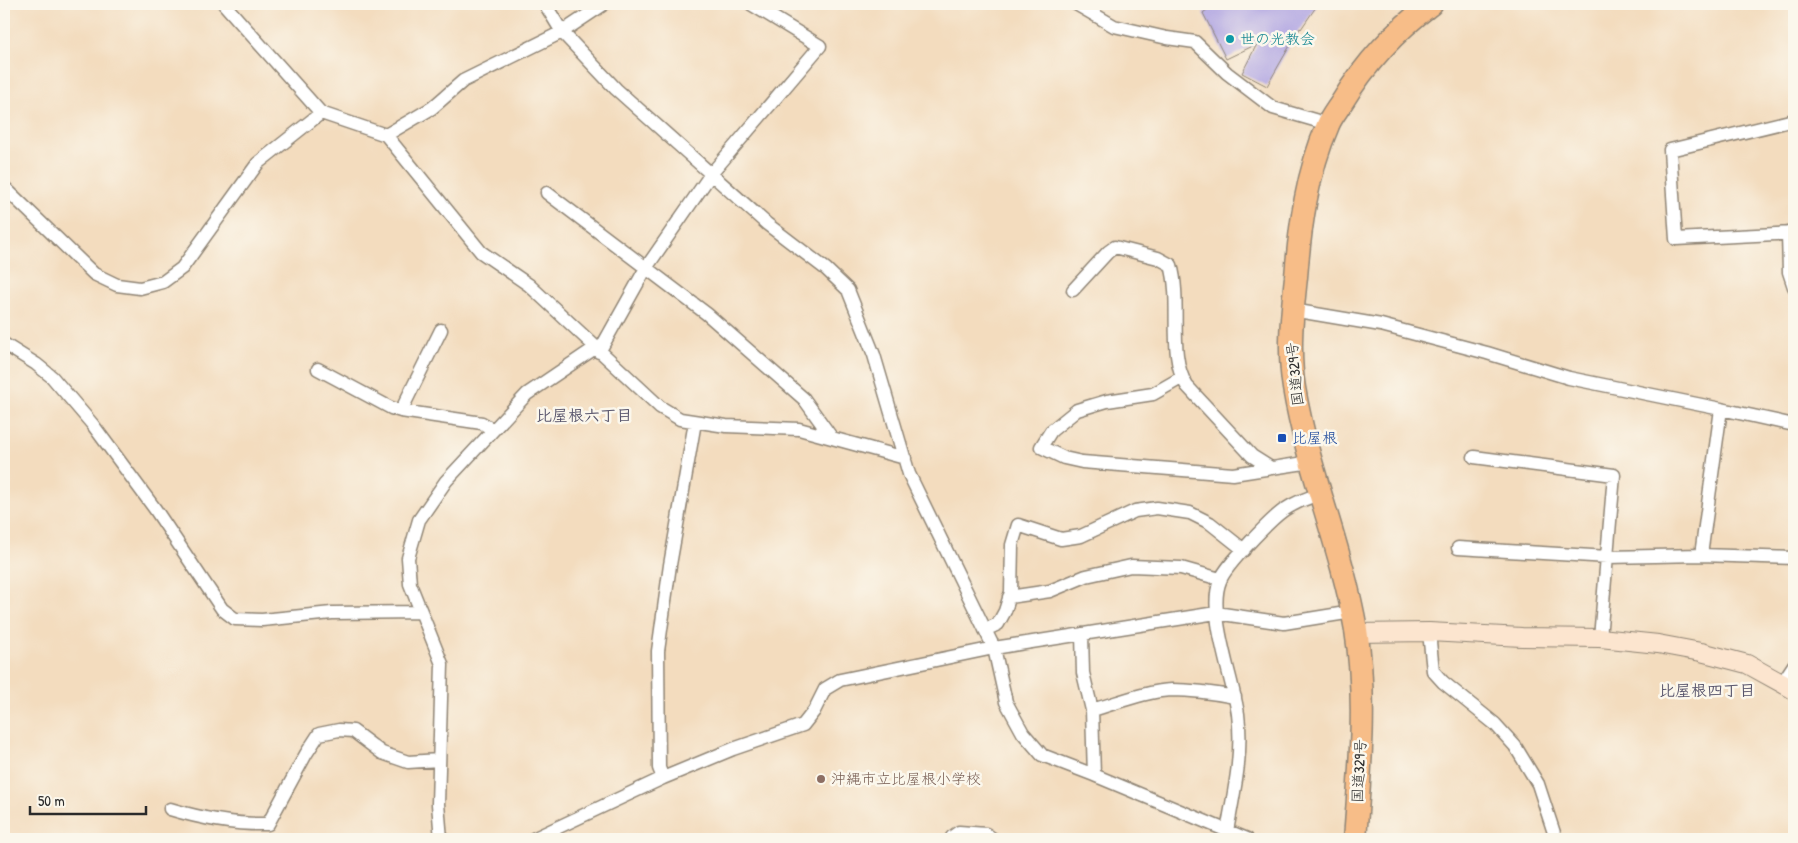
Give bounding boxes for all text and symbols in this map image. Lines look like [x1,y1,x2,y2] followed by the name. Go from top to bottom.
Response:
[1240,28,1315,49] place label: 世の光教会
[1224,33,1236,45] marker: 世の光教会
[1281,341,1308,407] street label: 国道329号
[536,404,632,426] district label: 比屋根六丁目
[1292,427,1338,448] place label: 比屋根
[1276,432,1288,444] marker: 比屋根
[1659,679,1755,701] district label: 比屋根四丁目
[1346,738,1371,804] street label: 国道329号
[831,768,981,789] place label: 沖縄市立比屋根小学校
[815,773,827,785] marker: 沖縄市立比屋根小学校
[30,783,146,815] scale bar
[38,790,65,811] text: 50 m

